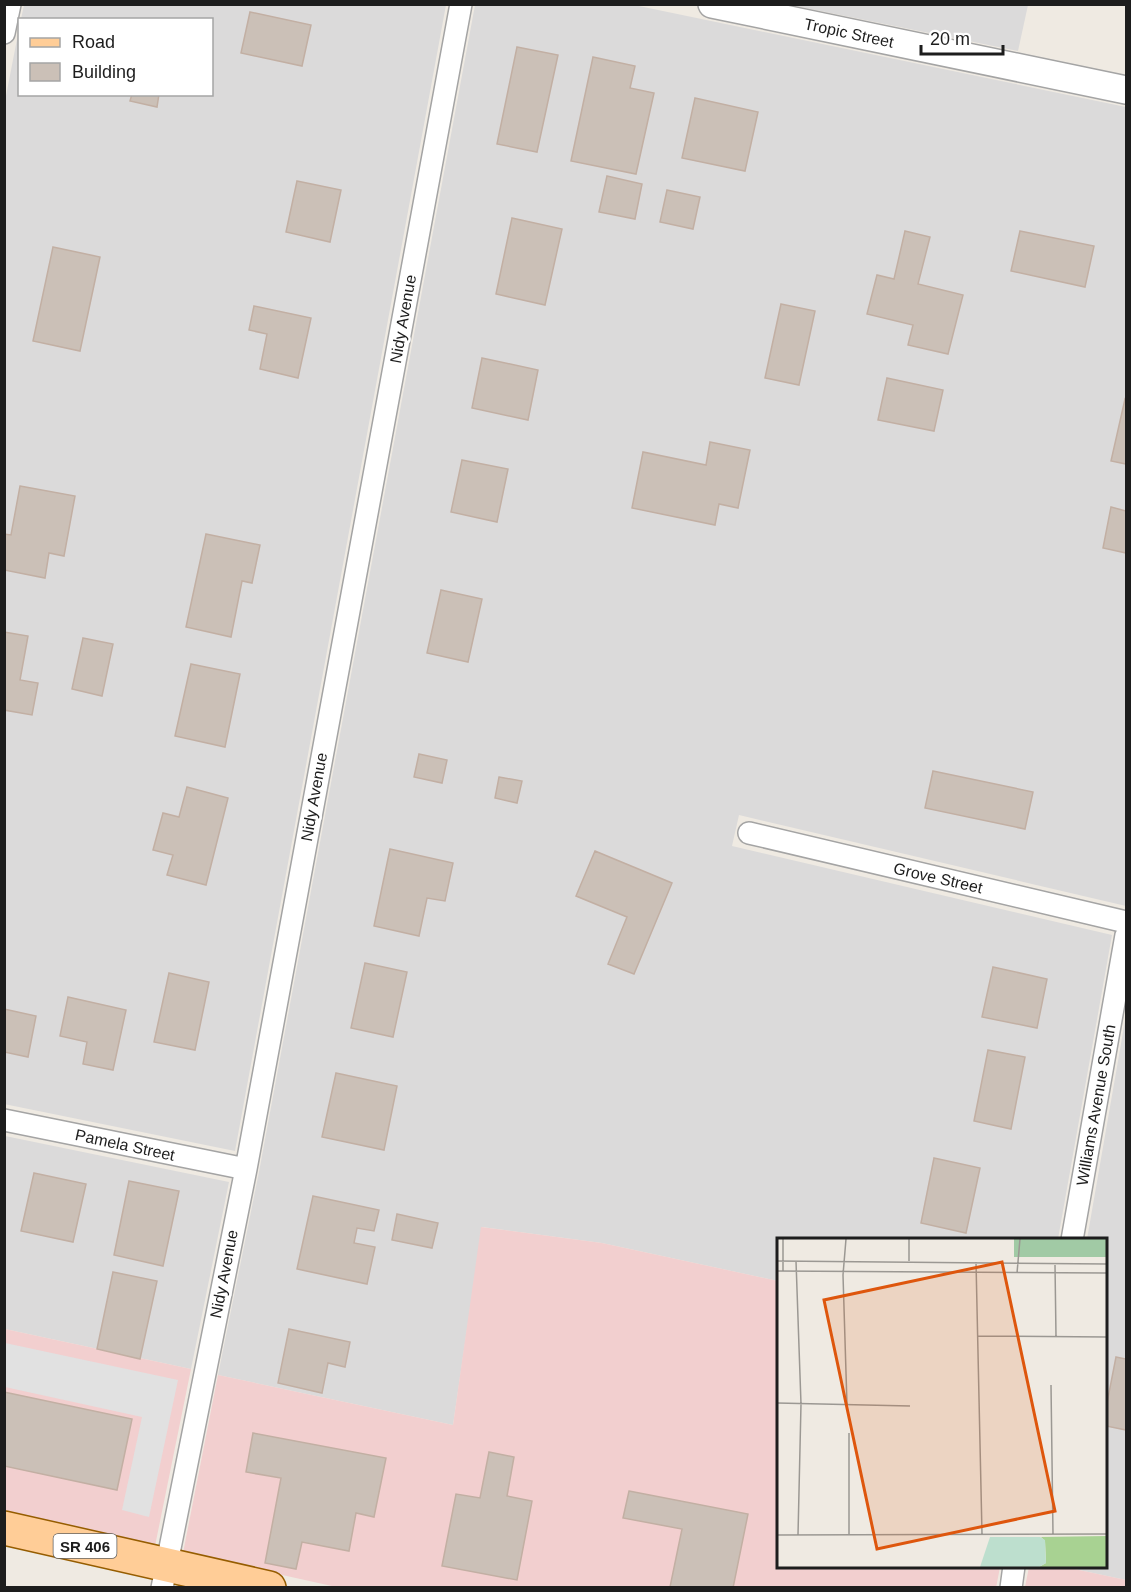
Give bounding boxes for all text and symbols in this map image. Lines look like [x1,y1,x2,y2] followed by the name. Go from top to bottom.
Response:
[803,15,896,51] street label: Tropic Street
[18,18,213,96] legend
[921,18,1004,56] scale bar
[930,29,970,49] text: 20 m
[72,32,115,52] text: Road
[72,62,136,82] text: Building
[387,273,419,365] street label: Nidy Avenue
[298,751,330,843] street label: Nidy Avenue
[892,860,985,897] street label: Grove Street
[1073,1023,1119,1187] street label: Williams Avenue South
[74,1126,177,1164] street label: Pamela Street
[207,1228,241,1320] street label: Nidy Avenue
[777,1238,1107,1568] inset map
[54,1534,116,1558] road number: SR 406

